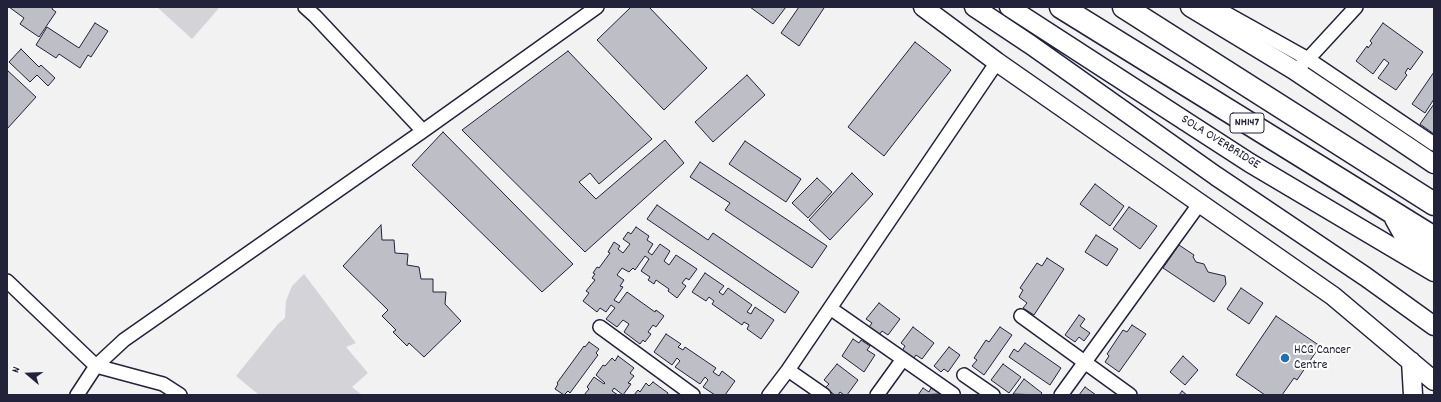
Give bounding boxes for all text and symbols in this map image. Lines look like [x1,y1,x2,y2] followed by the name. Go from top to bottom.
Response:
[1178,112,1262,174] street label: SOLA OVERBRIDGE
[1230,113,1264,133] road number: NH147
[1294,343,1351,374] place label: HCG Cancer Centre
[1279,352,1291,364] marker: HCG Cancer Centre
[8,354,48,394] north arrow
[8,365,25,375] text: N

